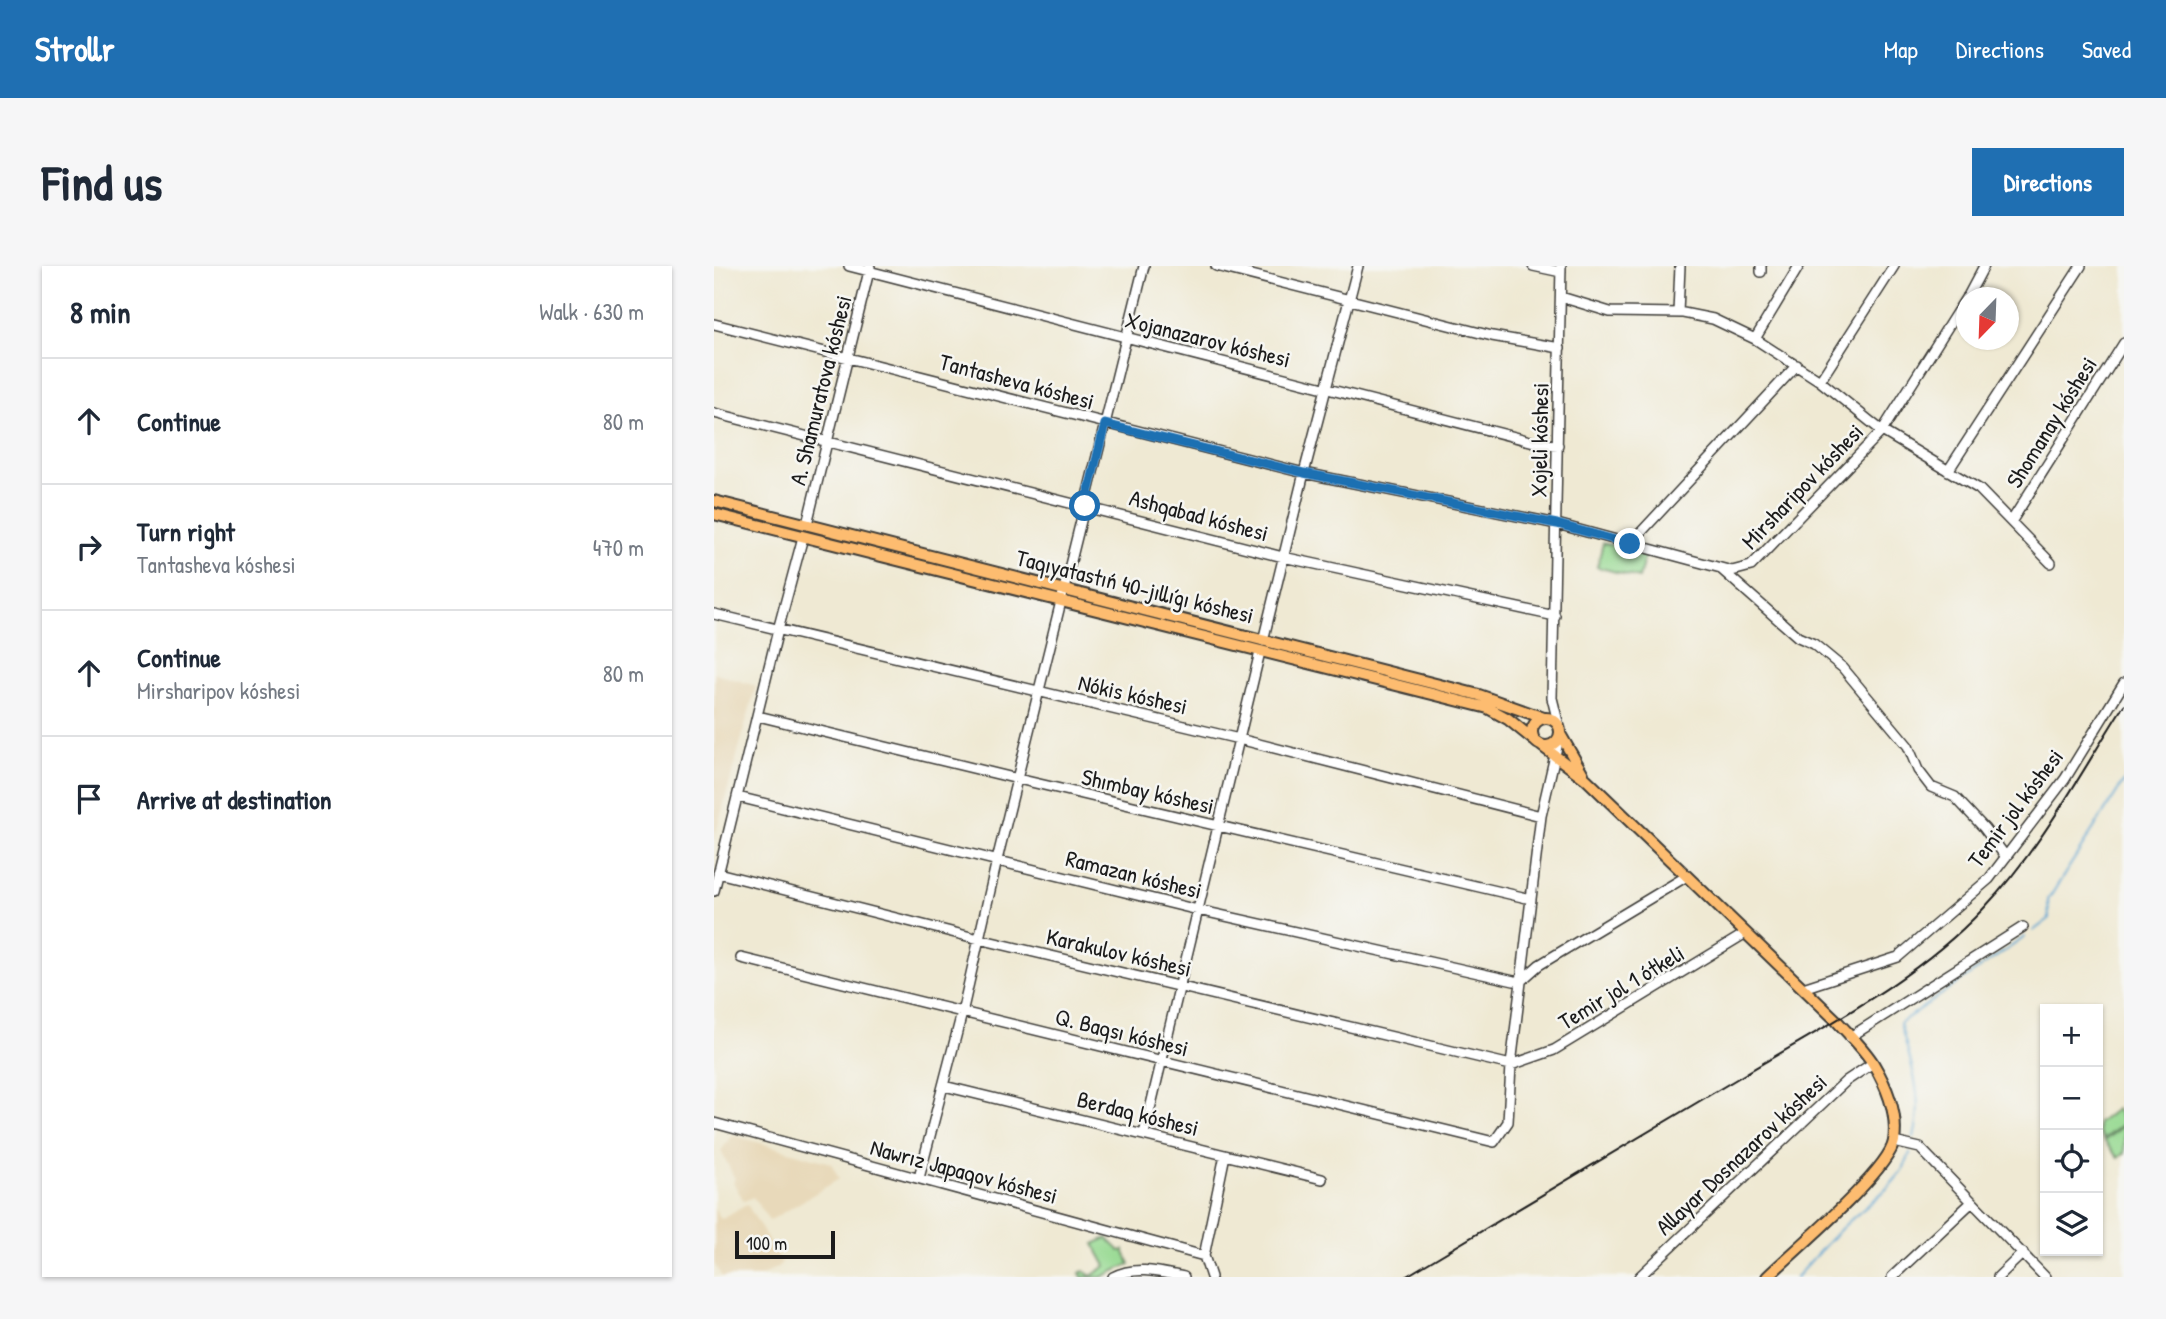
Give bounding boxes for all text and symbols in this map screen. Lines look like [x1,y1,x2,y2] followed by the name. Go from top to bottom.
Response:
[35,27,114,71] text: Strollr
[1884,33,1918,65] text: Map
[1956,33,2044,65] text: Directions
[2082,33,2131,65] text: Saved
[1972,148,2124,216] button: Directions
[42,149,162,215] text: Find us
[1956,287,2019,350] north arrow
[70,292,131,332] text: 8 min
[781,292,859,488] street label: A. Shamuratova kóshesi
[539,296,644,327] text: Walk · 630 m
[1122,304,1294,374] street label: Xojanazarov kóshesi
[936,345,1098,417] street label: Tantasheva kóshesi
[1998,351,2104,493] street label: Shomanay kóshesi
[1523,382,1555,498] street label: Xojeli kóshesi
[70,402,108,440] icon: ahead
[137,404,221,439] text: Continue
[603,406,644,437] text: 80 m
[1734,416,1870,556] street label: Mirsharipov kóshesi
[1126,482,1272,548] street label: Ashqabad kóshesi
[1069,490,1100,521] route start
[137,514,235,549] text: Turn right
[70,528,108,566] icon: right
[1614,528,1645,559] route end
[593,532,644,563] text: 470 m
[1013,541,1257,631] street label: Taqıyatastıń 40-jıllıǵı kóshesi
[137,549,296,580] text: Tantasheva kóshesi
[137,640,221,675] text: Continue
[70,654,108,692] icon: ahead
[603,658,644,689] text: 80 m
[1076,666,1190,722] street label: Nókis kóshesi
[137,675,300,706] text: Mirsharipov kóshesi
[1960,742,2070,874] street label: Temir jol kóshesi
[1079,761,1217,821] street label: Shımbay kóshesi
[70,780,108,818] icon: arrive
[137,782,332,817] text: Arrive at destination
[1063,842,1205,906] street label: Ramazan kóshesi
[1043,920,1195,984] street label: Karakulov kóshesi
[1552,937,1690,1037] street label: Temir jol 1 ótkeli
[1052,1000,1192,1064] street label: Q. Baqsı kóshesi
[2040,1004,2103,1256] map controls
[2040,1004,2103,1067] button: +
[1649,1066,1833,1242] street label: Allayar Dosnazarov kóshesi
[2040,1067,2103,1130] button: −
[1074,1083,1202,1143] street label: Berdaq kóshesi
[2040,1130,2103,1193] button: locate
[867,1131,1061,1211] street label: Nawrız Japaqov kóshesi
[2040,1193,2103,1256] button: layers
[735,1228,835,1260] scale bar
[746,1230,787,1256] text: 100 m

